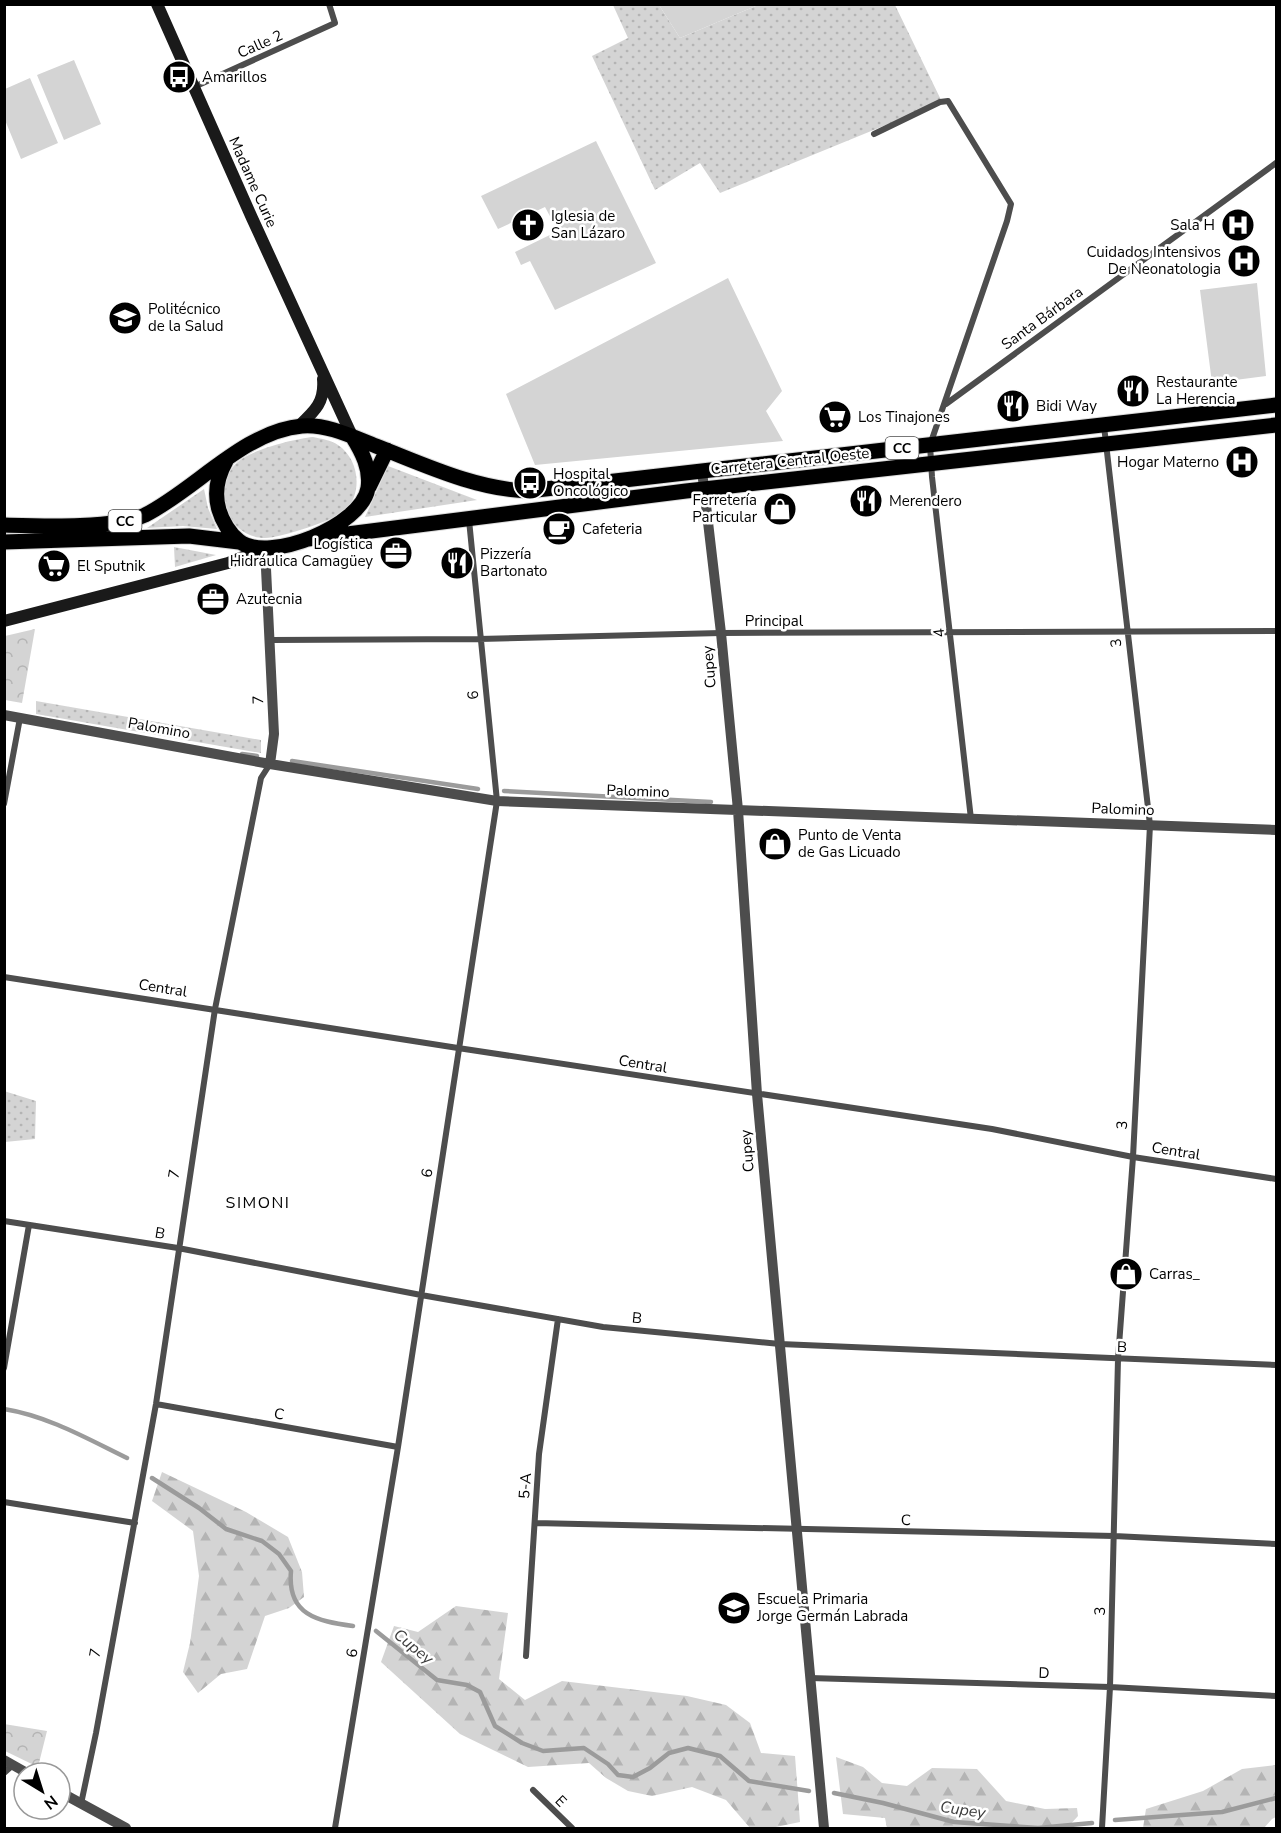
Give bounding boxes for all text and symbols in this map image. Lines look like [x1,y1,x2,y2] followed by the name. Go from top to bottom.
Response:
[234,25,286,63] street label: Calle 2
[161,59,197,95] bus stop icon: Amarillos
[202,67,267,87] place label: Amarillos
[224,133,282,231] street label: Madame Curie
[551,206,625,243] place label: Iglesia de San Lázaro
[510,207,546,243] church icon: Iglesia de San Lázaro
[1220,207,1256,243] hospital icon: Sala H
[1170,215,1215,235] place label: Sala H
[1086,242,1221,279] place label: Cuidados Intensivos De Neonatologia
[1226,243,1262,279] hospital icon: Cuidados Intensivos De Neonatologia
[997,282,1087,354] street label: Santa Bárbara
[148,299,224,336] place label: Politécnico de la Salud
[107,300,143,336] school or university icon: Politécnico de la Salud
[1156,372,1238,409] place label: Restaurante La Herencia
[1115,373,1151,409] restaurant icon: Restaurante La Herencia
[995,388,1031,424] restaurant icon: Bidi Way
[1036,396,1097,416] place label: Bidi Way
[817,399,853,435] supermarket icon: Los Tinajones
[858,407,950,427] place label: Los Tinajones
[886,437,918,459] road number: CC
[710,443,870,479] street label: Carretera Central Oeste
[1224,444,1260,480] hospital icon: Hogar Materno
[1117,452,1219,472] place label: Hogar Materno
[553,464,628,501] place label: Hospital Oncológico
[512,465,548,501] bus stop icon: Hospital Oncológico
[848,483,884,519] restaurant icon: Merendero
[692,490,758,527] place label: Ferretería Particular
[762,491,798,527] shop icon: Ferretería Particular
[889,491,962,511] place label: Merendero
[108,510,142,532] road number: CC
[541,511,577,547] cafe icon: Cafeteria
[582,519,643,539] place label: Cafeteria
[230,534,373,571] place label: Logística Hidráulica Camagüey
[378,535,414,571] office icon: Logística Hidráulica Camagüey
[480,544,547,581] place label: Pizzería Bartonato
[439,545,475,581] restaurant icon: Pizzería Bartonato
[36,548,72,584] supermarket icon: El Sputnik
[77,556,146,576] place label: El Sputnik
[195,581,231,617] office icon: Azutecnia
[236,589,302,609] place label: Azutecnia
[745,611,804,631] street label: Principal
[929,627,949,639] street label: 4
[1106,637,1126,649] street label: 3
[697,645,721,689] street label: Cupey
[463,689,483,701] street label: 6
[248,695,268,705] street label: 7
[126,713,192,743] street label: Palomino
[606,780,670,802] street label: Palomino
[1091,798,1155,820] street label: Palomino
[798,825,901,862] place label: Punto de Venta de Gas Licuado
[757,826,793,862] shop icon: Punto de Venta de Gas Licuado
[137,974,189,1002] street label: Central
[617,1050,669,1078] street label: Central
[1112,1120,1132,1130] street label: 3
[735,1129,759,1173] street label: Cupey
[1150,1137,1202,1165] street label: Central
[416,1167,438,1179] street label: 6
[163,1168,185,1180] street label: 7
[226,1192,290,1214] district label: SIMONI
[153,1222,167,1244] street label: B
[1108,1256,1144,1292] shop icon: Carras_
[1149,1264,1201,1284] place label: Carras_
[631,1308,643,1328] street label: B
[1117,1337,1127,1357] street label: B
[272,1403,286,1425] street label: C
[514,1472,536,1500] street label: 5-A
[901,1510,911,1530] street label: C
[756,1589,908,1626] place label: Escuela Primaria Jorge Germán Labrada
[716,1590,752,1626] school or university icon: Escuela Primaria Jorge Germán Labrada
[1090,1606,1110,1616] street label: 3
[389,1624,439,1670] water label: Cupey
[84,1647,106,1659] street label: 7
[341,1647,363,1659] street label: 6
[1038,1663,1050,1683] street label: D
[12,1761,72,1821] north arrow
[39,1790,62,1814] text: N
[551,1791,571,1811] street label: E
[939,1796,988,1824] water label: Cupey

